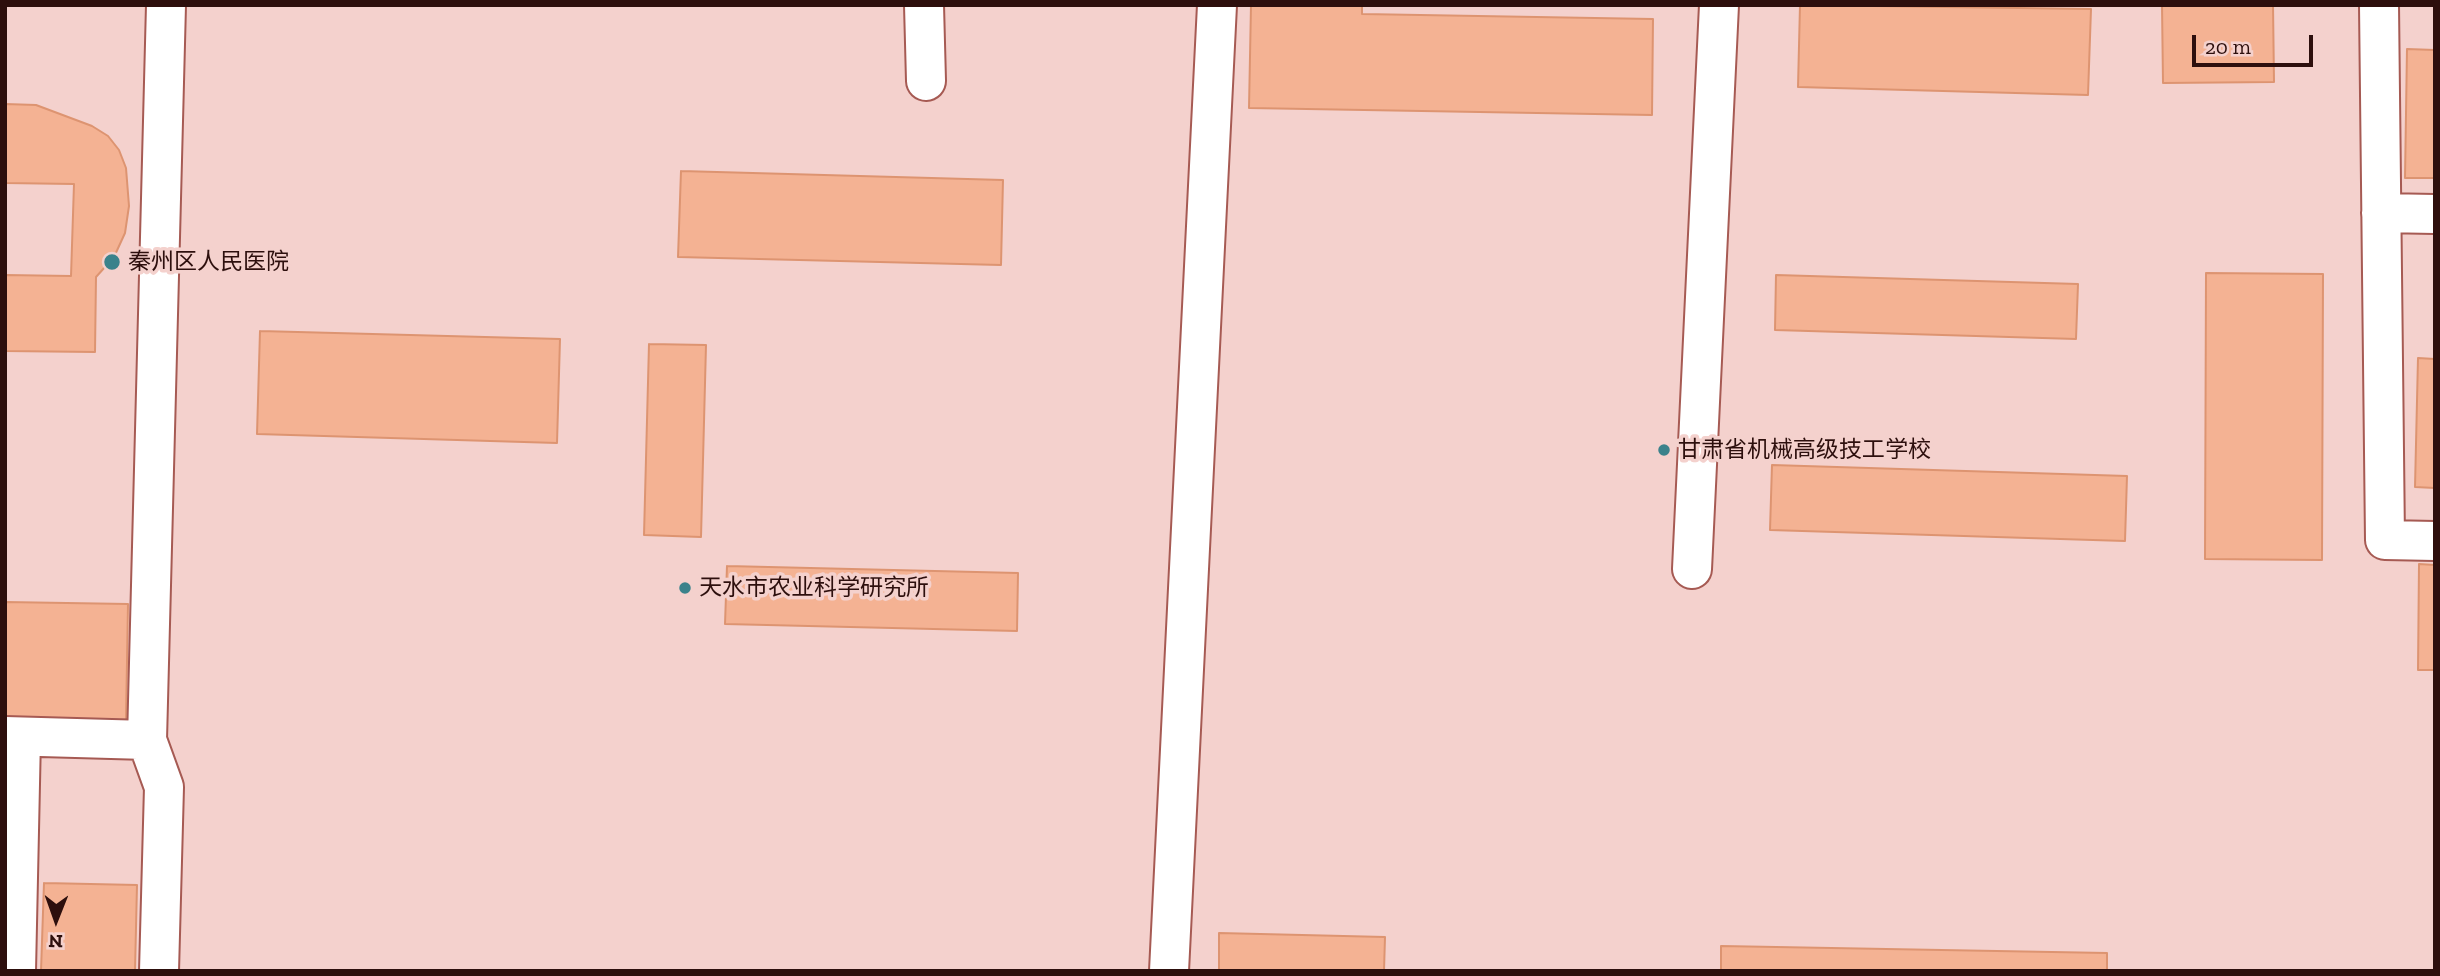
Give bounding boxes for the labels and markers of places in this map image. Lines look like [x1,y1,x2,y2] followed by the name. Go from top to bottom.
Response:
[128,248,289,276] place label: 秦州区人民医院
[102,252,122,272] marker: 秦州区人民医院
[1678,436,1931,464] place label: 甘肃省机械高级技工学校
[1656,442,1672,458] marker: 甘肃省机械高级技工学校
[699,574,929,602] place label: 天水市农业科学研究所
[677,580,693,596] marker: 天水市农业科学研究所

